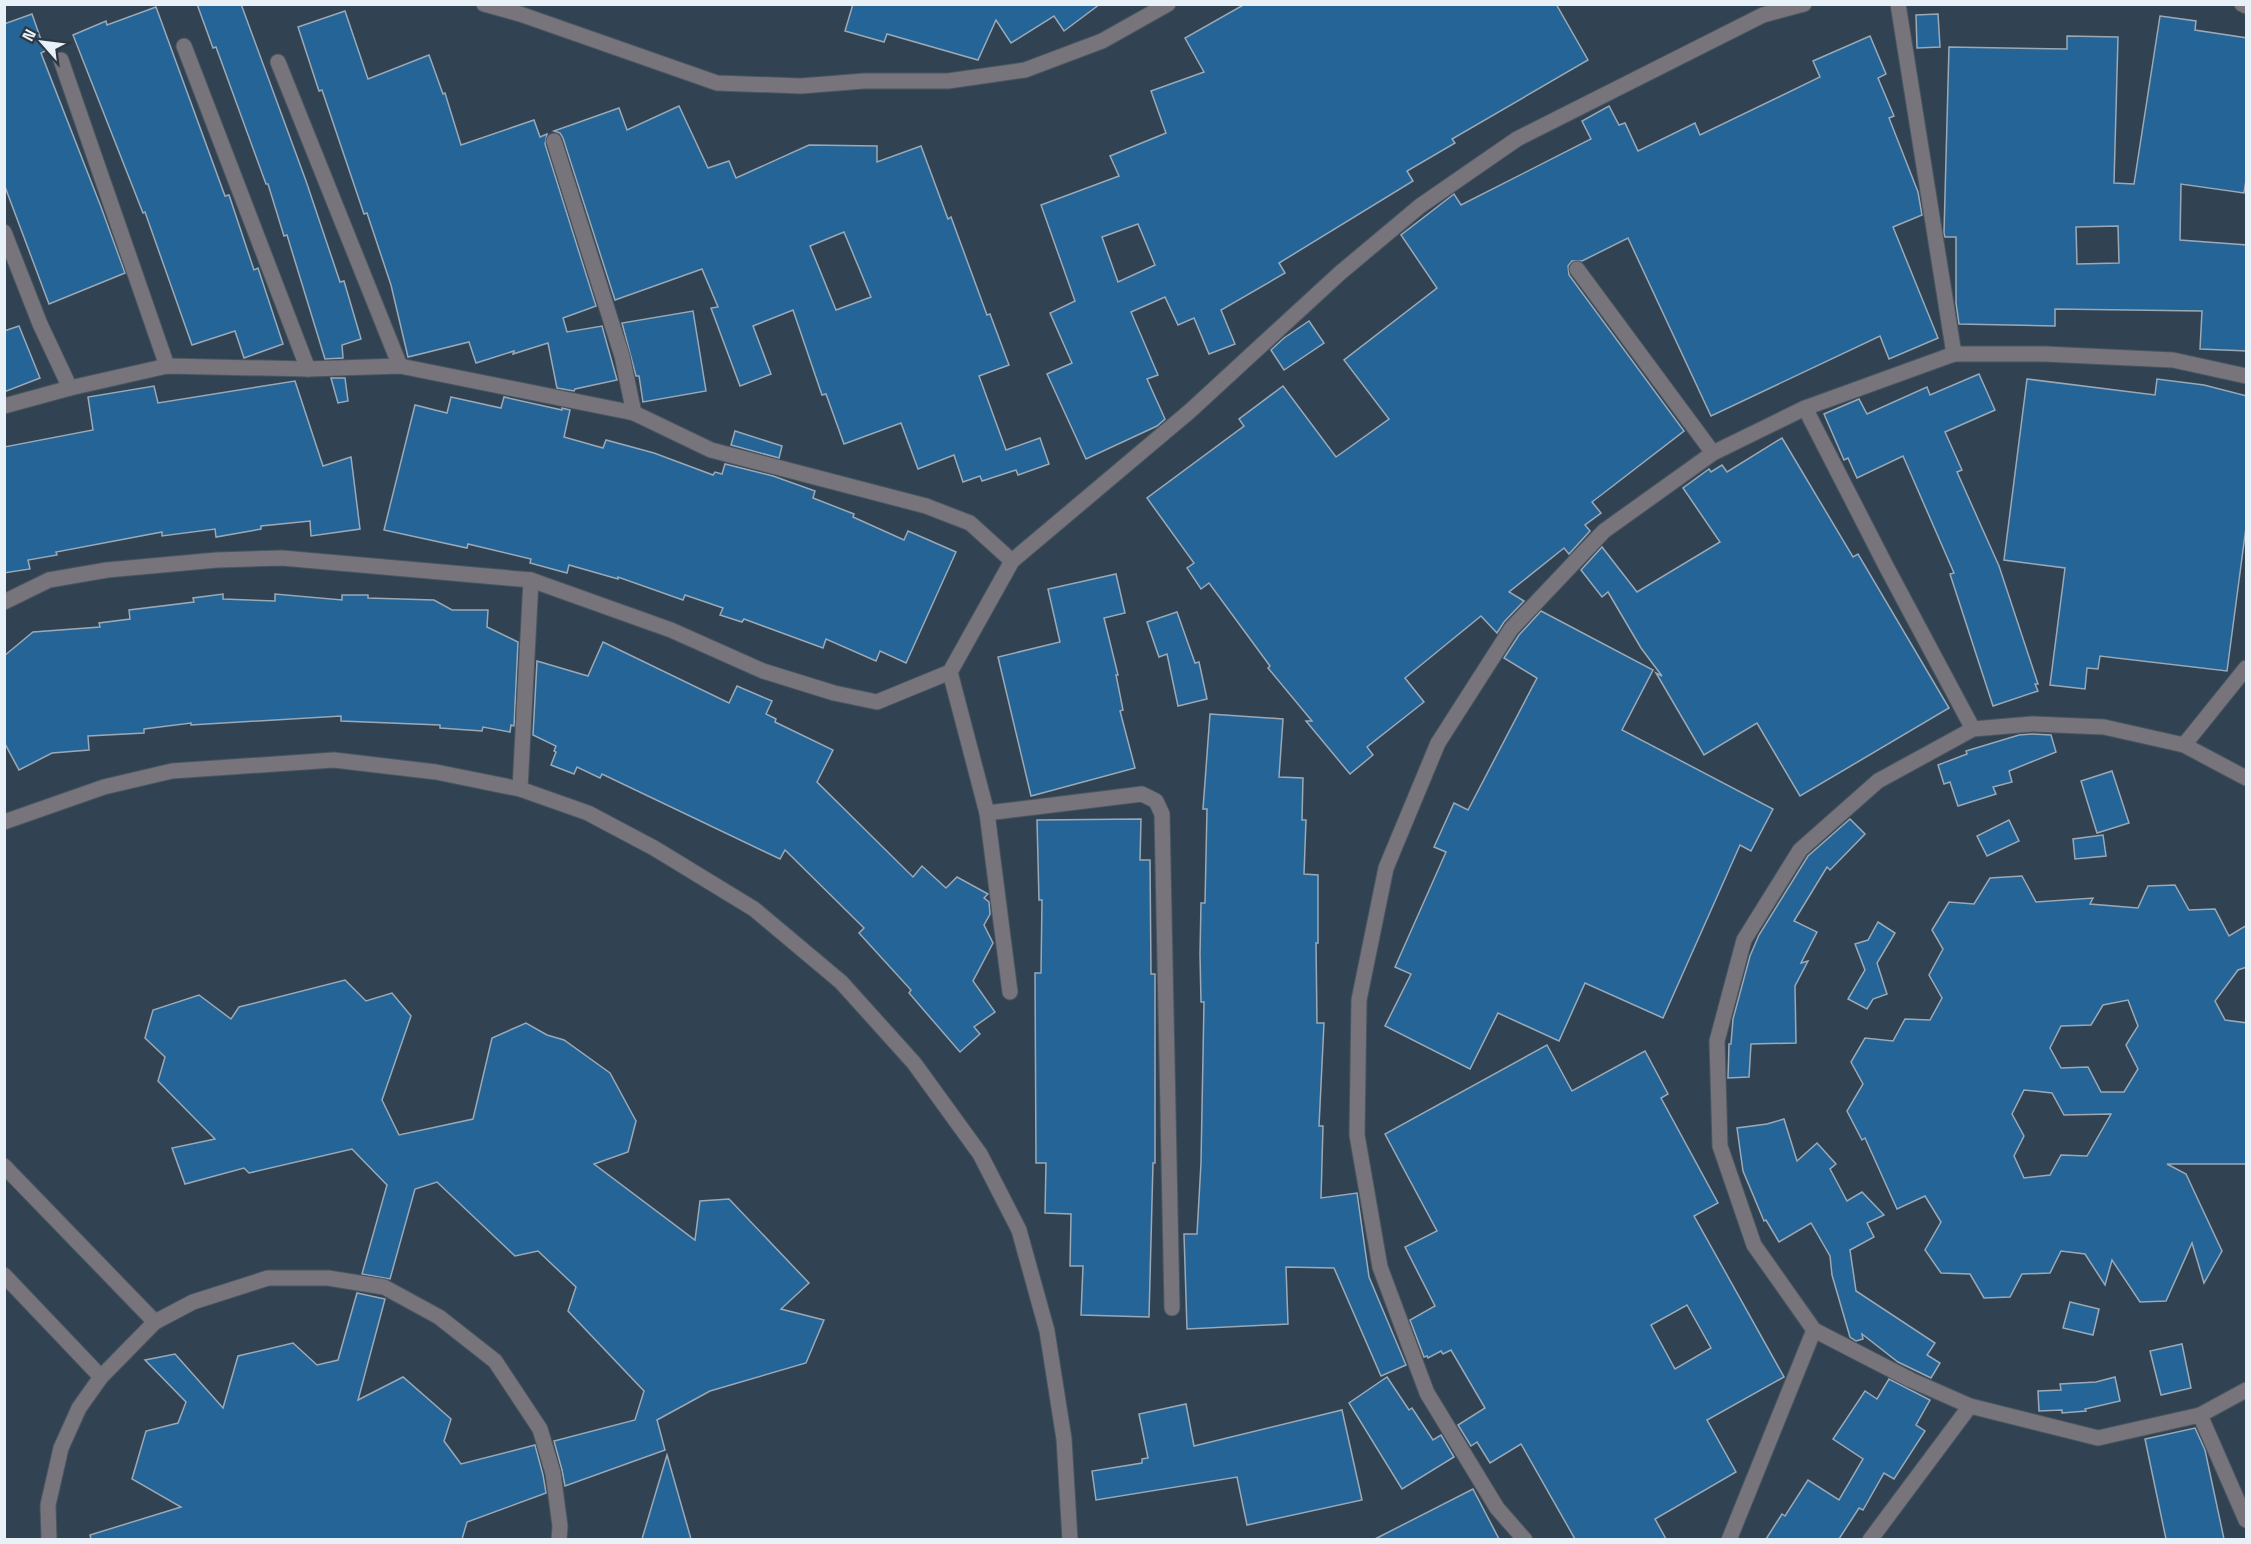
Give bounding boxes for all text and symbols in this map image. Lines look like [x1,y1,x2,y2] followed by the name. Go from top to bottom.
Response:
[12,12,72,72] north arrow
[17,26,41,45] text: N

